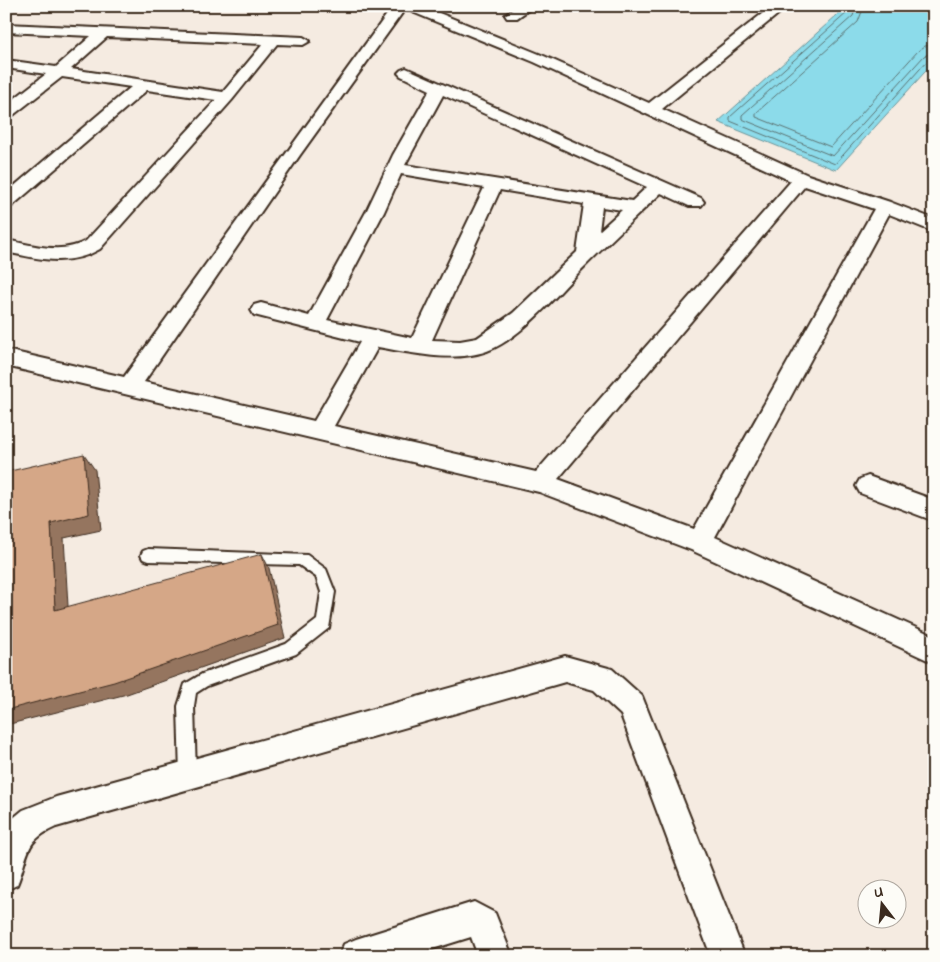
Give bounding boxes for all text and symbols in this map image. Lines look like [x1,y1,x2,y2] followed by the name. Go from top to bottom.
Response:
[858,880,908,930] north arrow
[872,882,885,903] text: U

